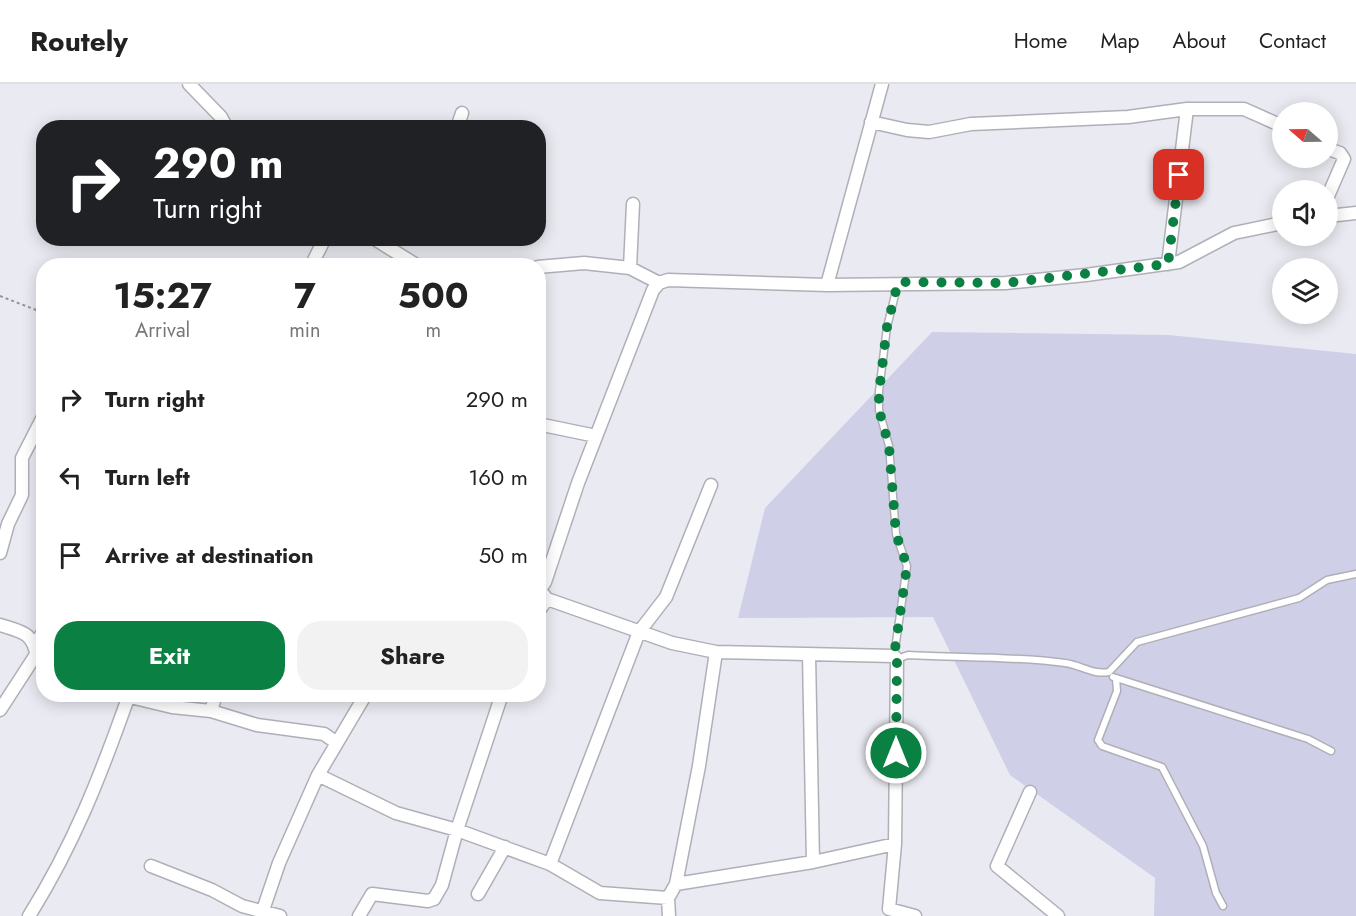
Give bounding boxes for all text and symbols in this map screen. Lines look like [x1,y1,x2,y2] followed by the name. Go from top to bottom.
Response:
[30,21,128,62] text: Routely
[1014,26,1067,56] text: Home
[1100,26,1140,56] text: Map
[1173,26,1226,56] text: About
[1259,26,1326,56] text: Contact
[1272,102,1338,168] north arrow
[1272,102,1338,324] map controls
[153,133,284,194] text: 290 m
[54,144,132,222] icon: right
[1153,149,1204,200] pin
[1162,158,1195,191] icon: arrive
[1272,180,1338,246] button: sound
[153,189,261,228] text: Turn right
[1272,258,1338,324] button: layers
[113,269,212,321] text: 15:27
[294,269,316,321] text: 7
[398,269,469,321] text: 500
[135,316,190,345] text: Arrival
[289,316,320,345] text: min
[425,316,441,345] text: m
[54,383,87,416] icon: right
[105,383,205,415] text: Turn right
[466,383,528,415] text: 290 m
[54,461,87,494] icon: left
[105,461,190,493] text: Turn left
[468,461,528,493] text: 160 m
[54,539,87,572] icon: arrive
[105,539,314,571] text: Arrive at destination
[479,539,528,571] text: 50 m
[54,621,285,690] button: Exit
[297,621,528,690] button: Share
[864,721,928,785] position arrow

